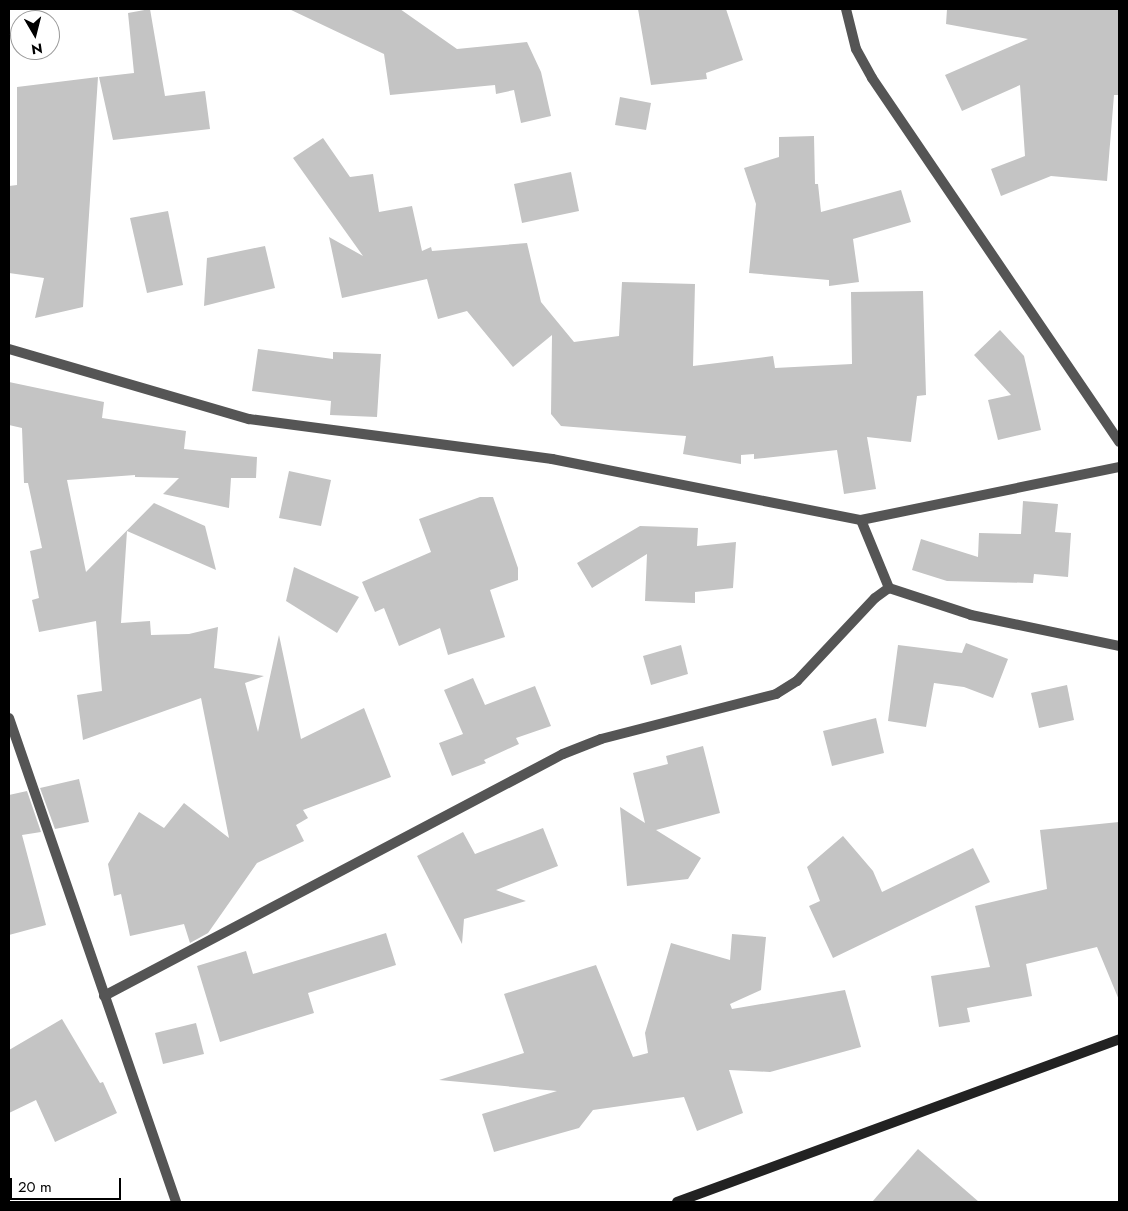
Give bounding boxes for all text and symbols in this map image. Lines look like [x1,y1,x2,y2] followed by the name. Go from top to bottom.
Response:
[10,10,60,60] north arrow
[30,38,44,60] text: N
[12,1168,124,1200] scale bar
[18,1176,52,1198] text: 20 m

